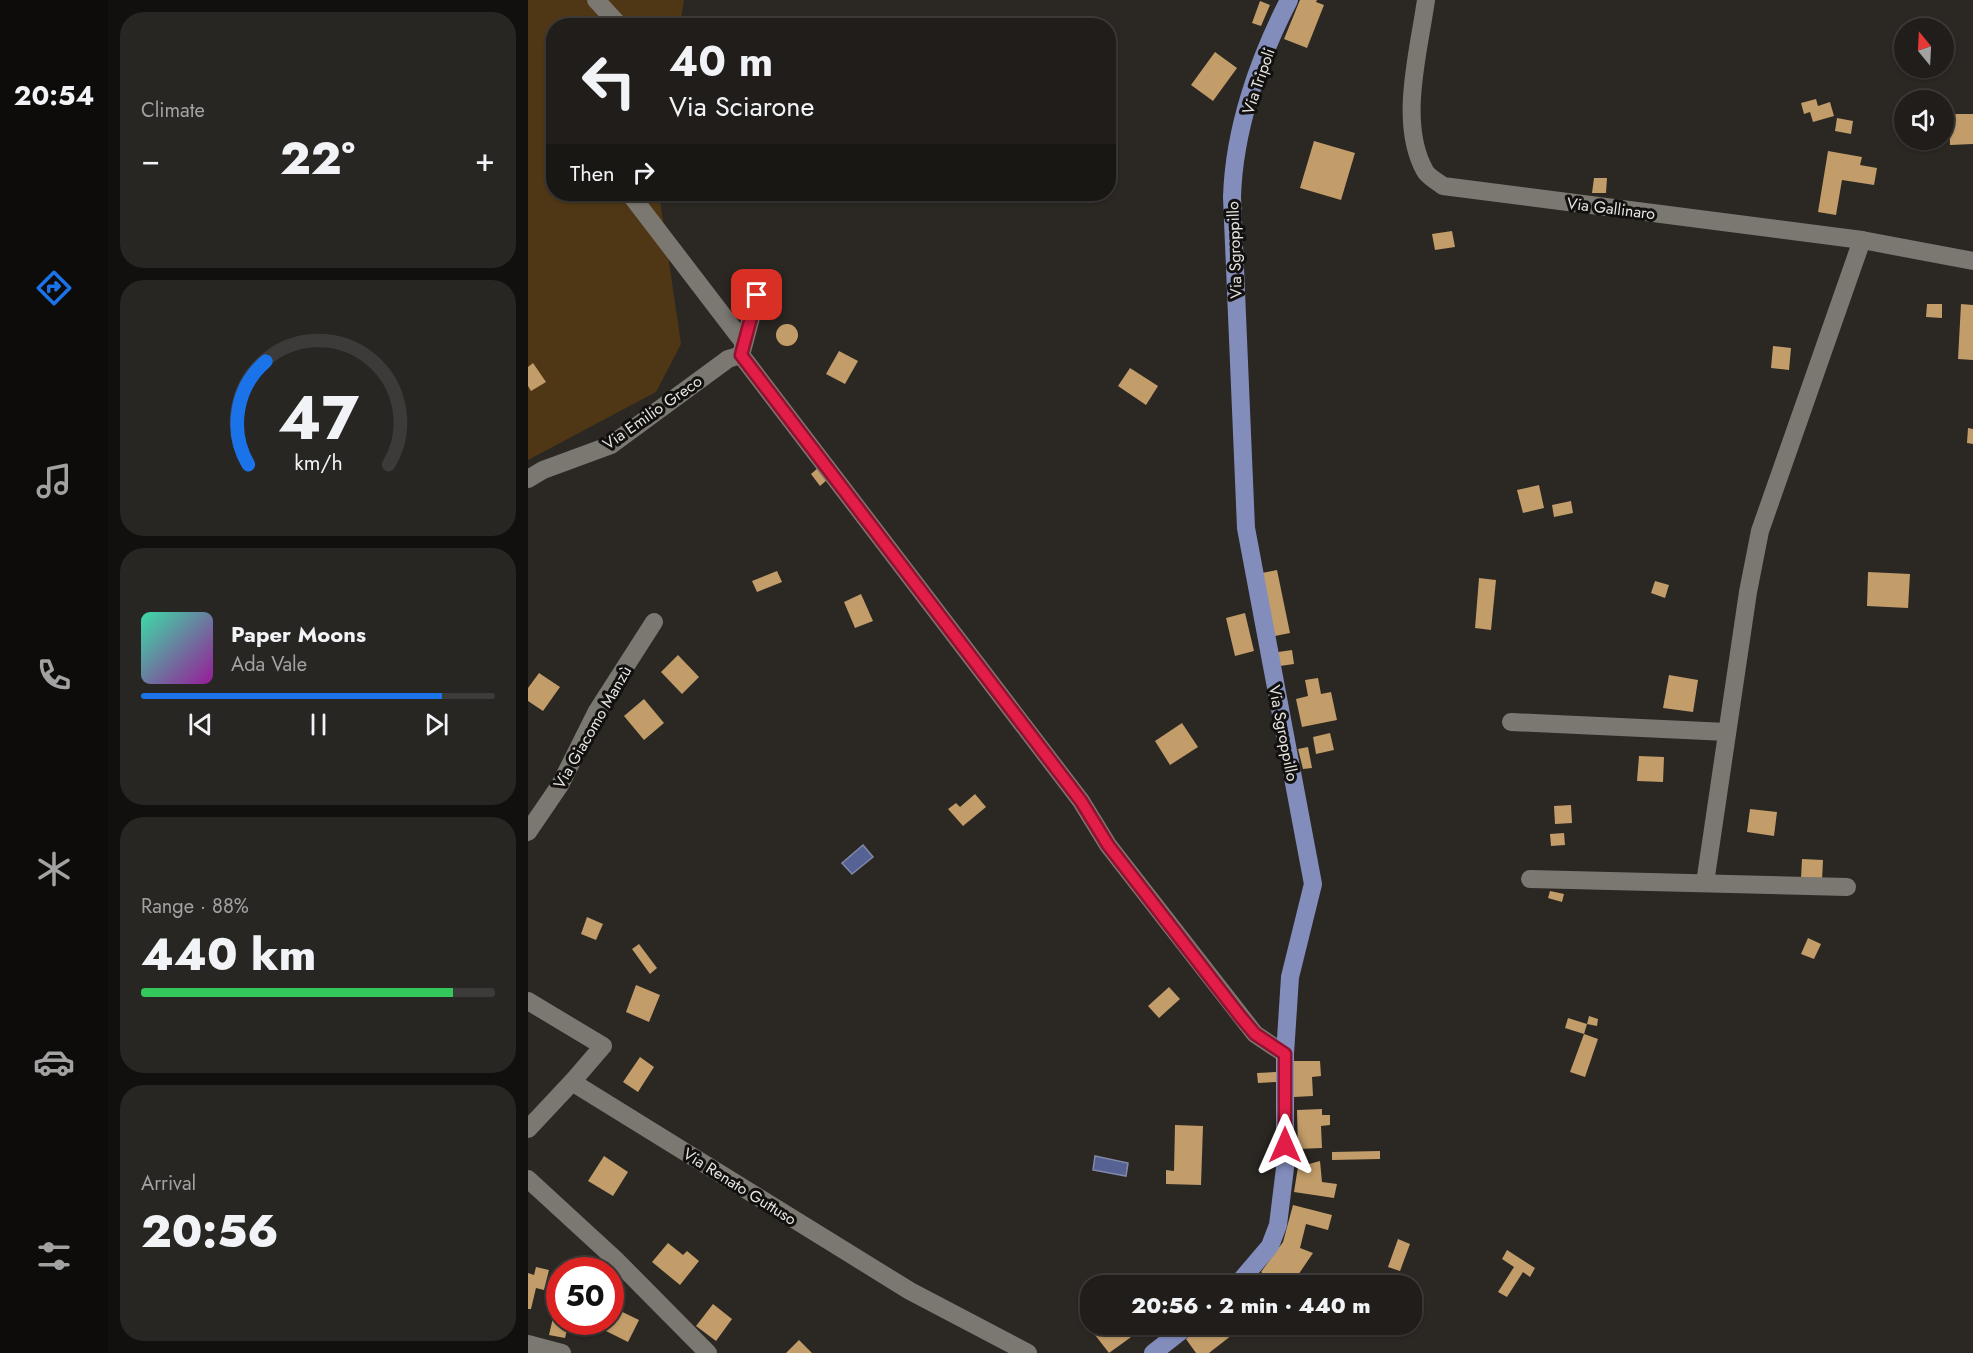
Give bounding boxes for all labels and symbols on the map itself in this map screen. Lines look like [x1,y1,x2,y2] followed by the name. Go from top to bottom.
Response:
[1894,18,1954,78] north arrow
[1236,45,1281,117] street label: Via Tripoli
[1565,192,1657,225] street label: Via Gallinaro
[1221,201,1248,299] street label: Via Sgroppillo
[731,269,782,320] pin
[598,369,707,455] street label: Via Emilio Greco
[548,661,637,793] street label: Via Giacomo Manzù
[1263,683,1304,783] street label: Via Sgroppillo
[1253,1113,1317,1177] position arrow
[679,1142,801,1231] street label: Via Renato Guttuso
[546,1257,624,1335] speed limit sign: 50

